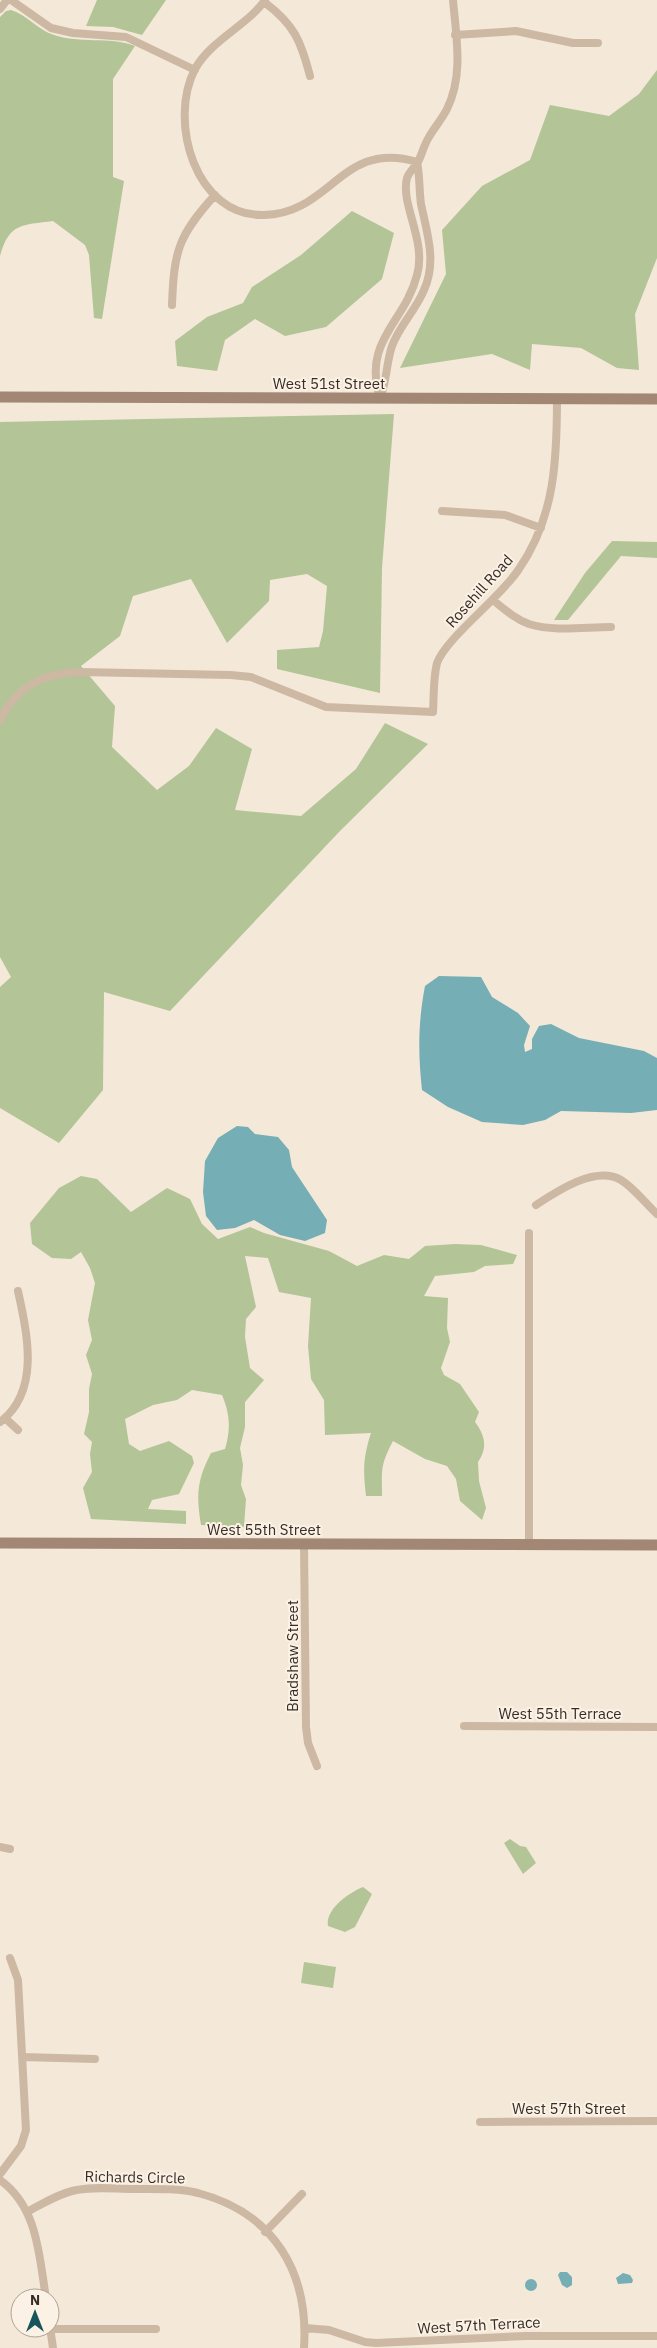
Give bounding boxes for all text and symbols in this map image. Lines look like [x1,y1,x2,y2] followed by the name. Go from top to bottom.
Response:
[273,374,385,393] street label: West 51st Street
[441,551,517,631] street label: Rosehill Road
[207,1520,321,1539] street label: West 55th Street
[283,1600,302,1712] street label: Bradshaw Street
[498,1704,622,1723] street label: West 55th Terrace
[512,2099,626,2118] street label: West 57th Street
[84,2167,186,2187] street label: Richards Circle
[10,2288,60,2338] north arrow
[30,2291,40,2309] text: N
[417,2312,541,2338] street label: West 57th Terrace

